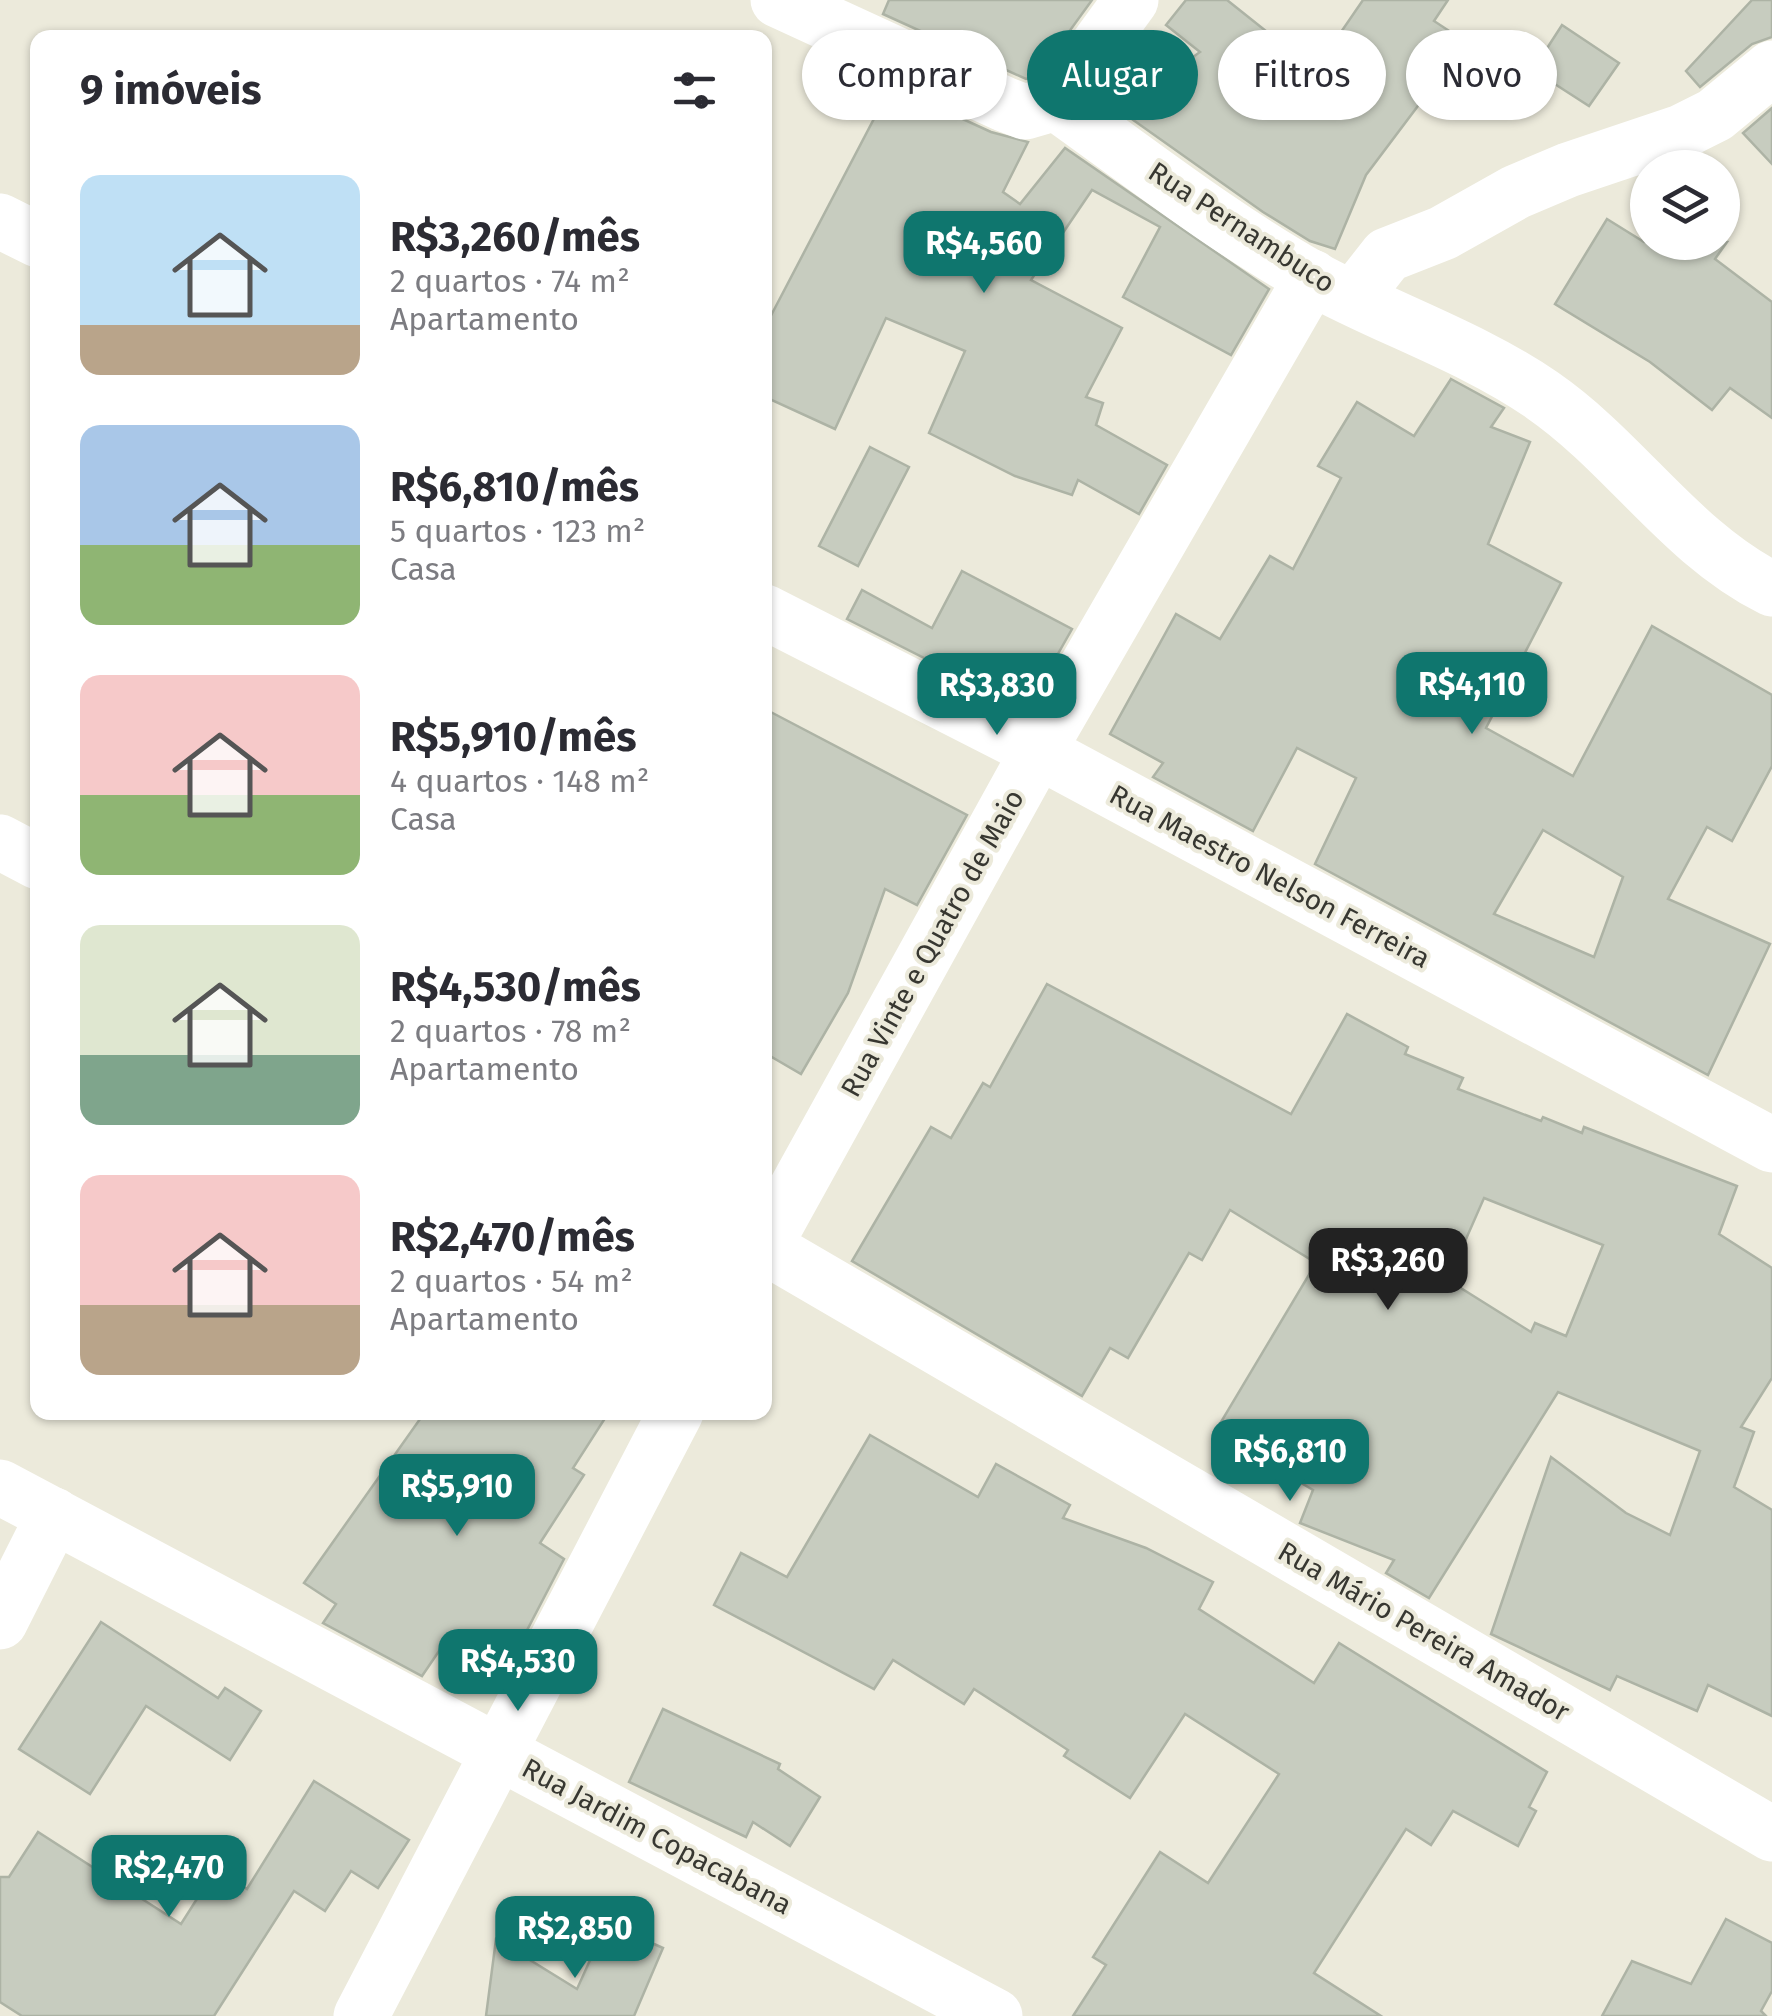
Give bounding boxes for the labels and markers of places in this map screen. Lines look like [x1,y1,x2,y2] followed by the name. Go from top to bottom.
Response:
[892,211,1076,296] pin: R$4,560
[1380,652,1564,737] pin: R$4,110
[905,653,1089,738] pin: R$3,830
[1296,1228,1480,1313] pin: R$3,260
[1198,1419,1382,1504] pin: R$6,810
[365,1454,549,1539] pin: R$5,910
[426,1629,610,1714] pin: R$4,530
[77,1835,261,1920] pin: R$2,470
[483,1896,667,1981] pin: R$2,850

